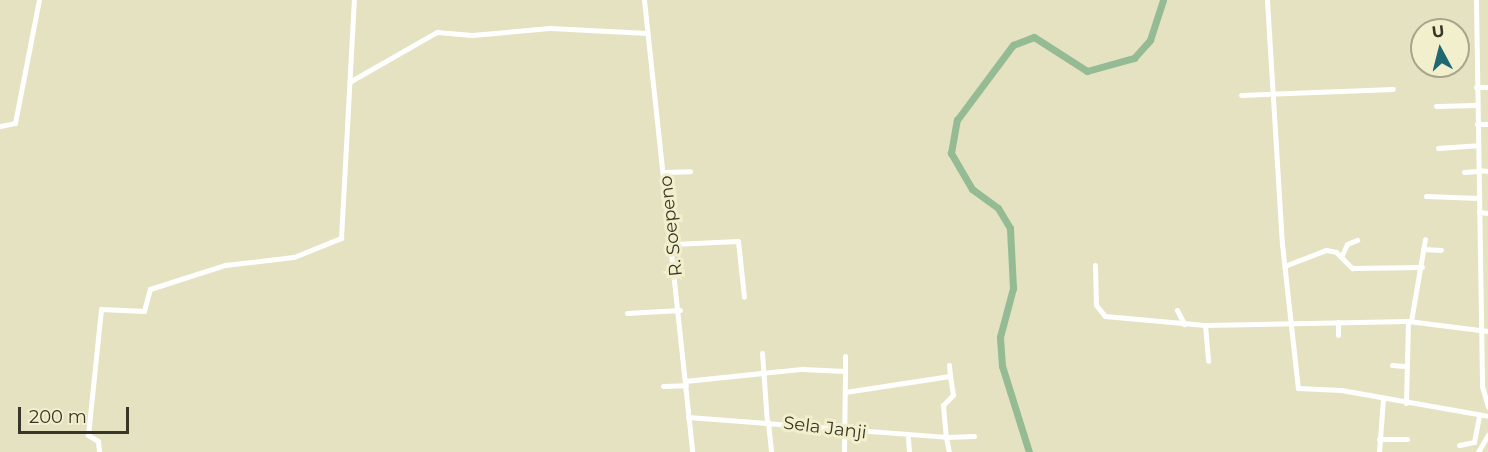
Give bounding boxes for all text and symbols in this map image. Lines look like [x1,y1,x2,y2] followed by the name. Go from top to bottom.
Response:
[1410,18,1470,78] north arrow
[1431,21,1445,42] text: U
[655,174,687,278] street label: R. Soepeno
[21,395,132,433] scale bar
[29,406,87,428] text: 200 m
[782,412,868,444] street label: Sela Janji

